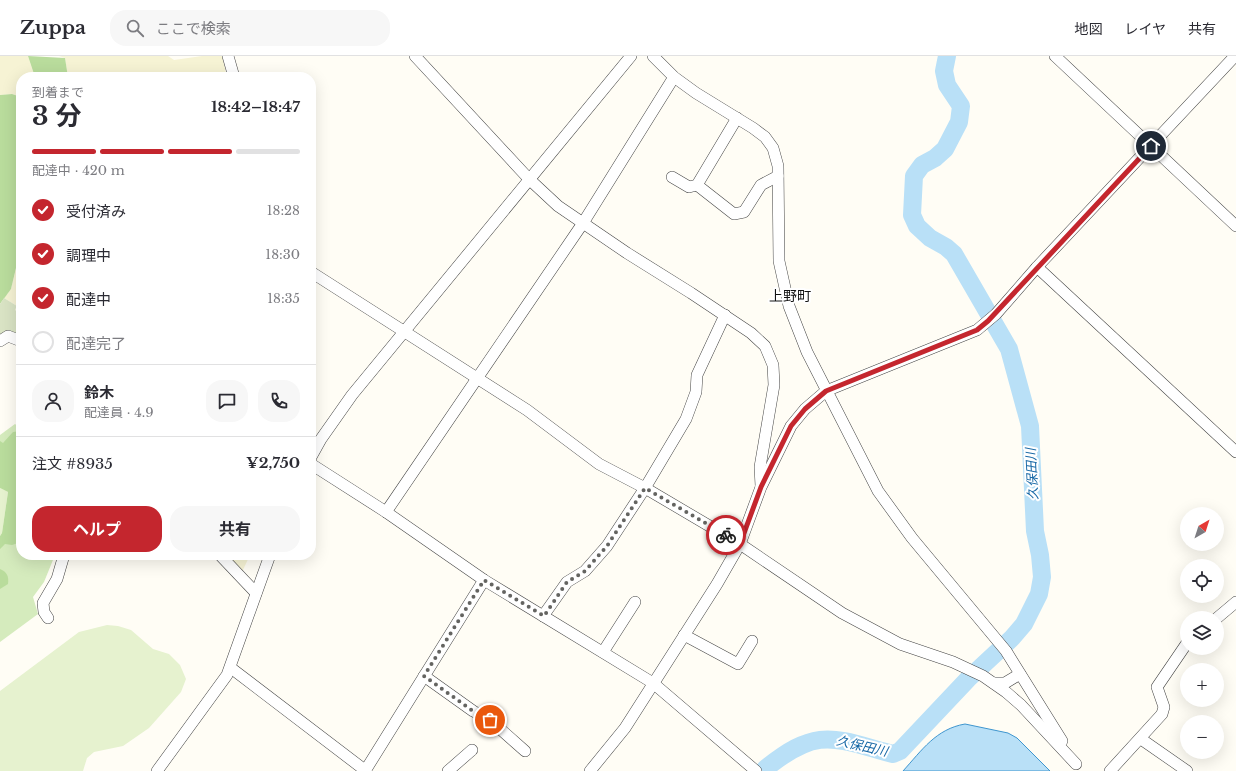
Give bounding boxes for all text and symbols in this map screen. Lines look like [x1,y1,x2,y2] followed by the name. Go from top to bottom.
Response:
[110,10,390,46] search box
[20,16,86,39] text: Zuppa
[124,17,146,39] icon: search
[156,19,231,38] text: ここで検索
[1074,20,1102,38] text: 地図
[1124,20,1166,38] text: レイヤ
[1188,20,1216,38] text: 共有
[32,84,84,101] text: 到着まで
[211,97,300,116] text: 18:42–18:47
[32,100,81,132] text: 3 分
[1134,129,1168,163] pin
[1140,135,1162,157] icon: home
[32,162,125,179] text: 配達中 · 420 m
[32,199,54,221] icon: check
[66,202,126,221] text: 受付済み
[267,202,300,219] text: 18:28
[32,243,54,265] icon: check
[66,246,111,265] text: 調理中
[265,246,300,263] text: 18:30
[32,287,54,309] icon: check
[769,287,811,305] district label: 上野町
[66,290,111,309] text: 配達中
[267,290,300,307] text: 18:35
[66,334,126,353] text: 配達完了
[32,380,74,422] button: person
[206,380,248,422] button: chat
[258,380,300,422] button: phone
[84,383,114,402] text: 鈴木
[84,404,154,421] text: 配達員 · 4.9
[1022,446,1042,500] water label: 久保田川
[246,453,300,472] text: ¥2,750
[32,454,113,473] text: 注文 #8935
[32,506,162,552] button: ヘルプ
[170,506,300,552] button: 共有
[1180,507,1224,551] north arrow
[1180,507,1224,759] map controls
[706,515,746,555] courier
[715,524,737,546] icon: bike
[1180,559,1224,603] button: locate
[1180,611,1224,655] button: layers
[1180,663,1224,707] button: +
[473,703,507,737] pin
[479,709,501,731] icon: bag
[1180,715,1224,759] button: −
[835,732,891,761] water label: 久保田川

